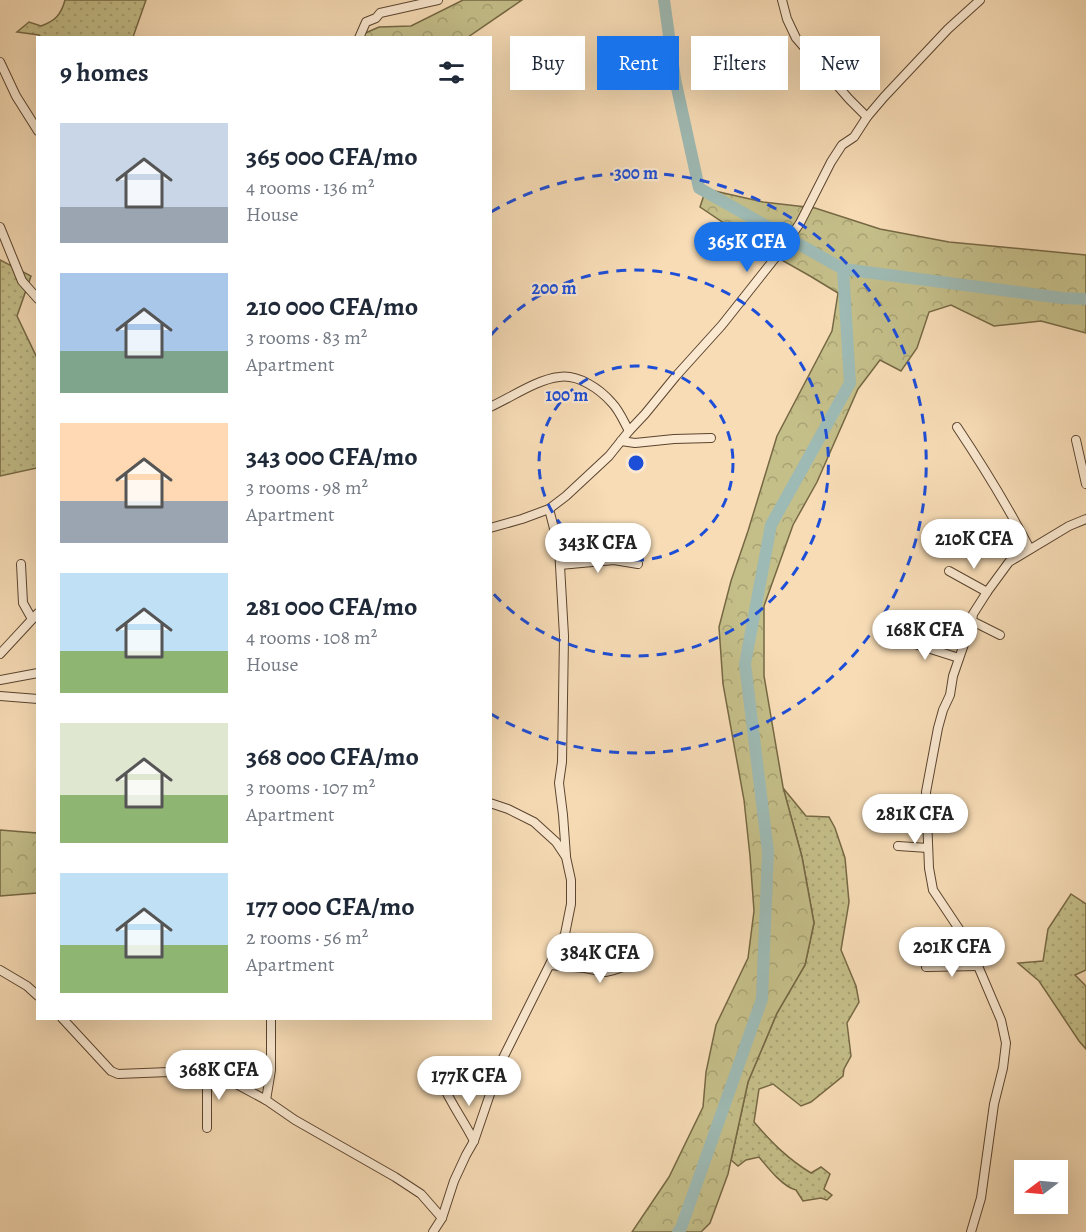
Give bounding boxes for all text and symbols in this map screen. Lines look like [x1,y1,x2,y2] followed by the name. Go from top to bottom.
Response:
[510,36,585,90] chip: Buy
[597,36,679,90] chip: Rent
[691,36,788,90] chip: Filters
[800,36,880,90] chip: New
[60,55,149,90] text: 9 homes
[435,56,468,89] icon: filters
[246,139,418,174] text: 365 000 CFA/mo
[108,147,180,219] icon: home
[614,161,658,185] text: 300 m
[246,174,375,201] text: 4 rooms · 136 m²
[246,201,298,228] text: House
[685,222,809,273] pin: 365K CFA
[708,228,786,255] text: 365K CFA
[531,276,577,300] text: 200 m
[246,289,418,324] text: 210 000 CFA/mo
[108,297,180,369] icon: home
[246,324,367,351] text: 3 rooms · 83 m²
[246,351,335,378] text: Apartment
[546,383,588,407] text: 100 m
[246,439,418,474] text: 343 000 CFA/mo
[108,447,180,519] icon: home
[626,453,646,473] centre of rings
[246,474,368,501] text: 3 rooms · 98 m²
[246,501,335,528] text: Apartment
[912,519,1036,570] pin: 210K CFA
[536,523,660,574] pin: 343K CFA
[935,525,1013,552] text: 210K CFA
[559,529,637,556] text: 343K CFA
[246,589,418,624] text: 281 000 CFA/mo
[108,597,180,669] icon: home
[863,610,987,661] pin: 168K CFA
[886,616,964,643] text: 168K CFA
[246,624,377,651] text: 4 rooms · 108 m²
[246,651,298,678] text: House
[246,739,419,774] text: 368 000 CFA/mo
[108,747,180,819] icon: home
[246,774,375,801] text: 3 rooms · 107 m²
[853,794,977,845] pin: 281K CFA
[876,800,954,827] text: 281K CFA
[246,801,335,828] text: Apartment
[246,889,415,924] text: 177 000 CFA/mo
[108,897,180,969] icon: home
[246,924,368,951] text: 2 rooms · 56 m²
[890,927,1014,978] pin: 201K CFA
[538,933,662,984] pin: 384K CFA
[913,933,991,960] text: 201K CFA
[561,939,639,966] text: 384K CFA
[246,951,335,978] text: Apartment
[157,1050,281,1101] pin: 368K CFA
[180,1056,258,1083] text: 368K CFA
[407,1056,531,1107] pin: 177K CFA
[431,1062,507,1089] text: 177K CFA
[1014,1160,1068,1214] north arrow
[1014,1160,1068,1214] map controls

